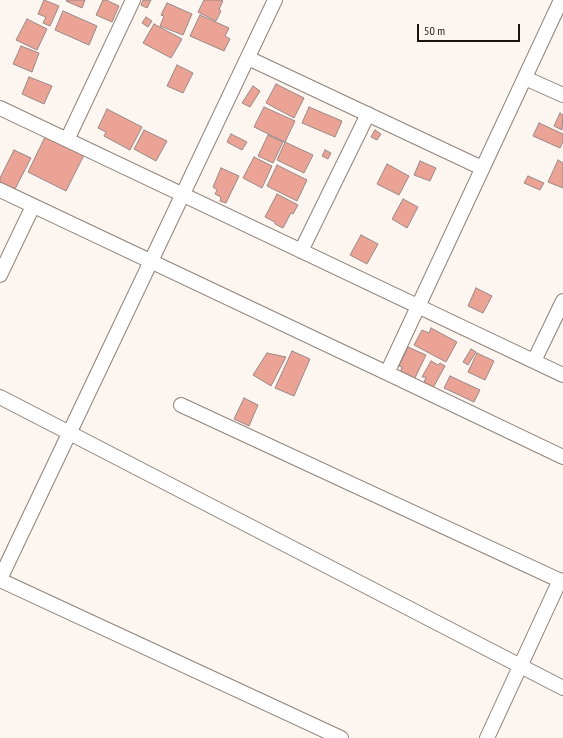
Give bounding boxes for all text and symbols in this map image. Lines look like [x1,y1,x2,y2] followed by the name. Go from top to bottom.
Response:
[419,16,522,42] scale bar
[424,23,445,38] text: 50 m

